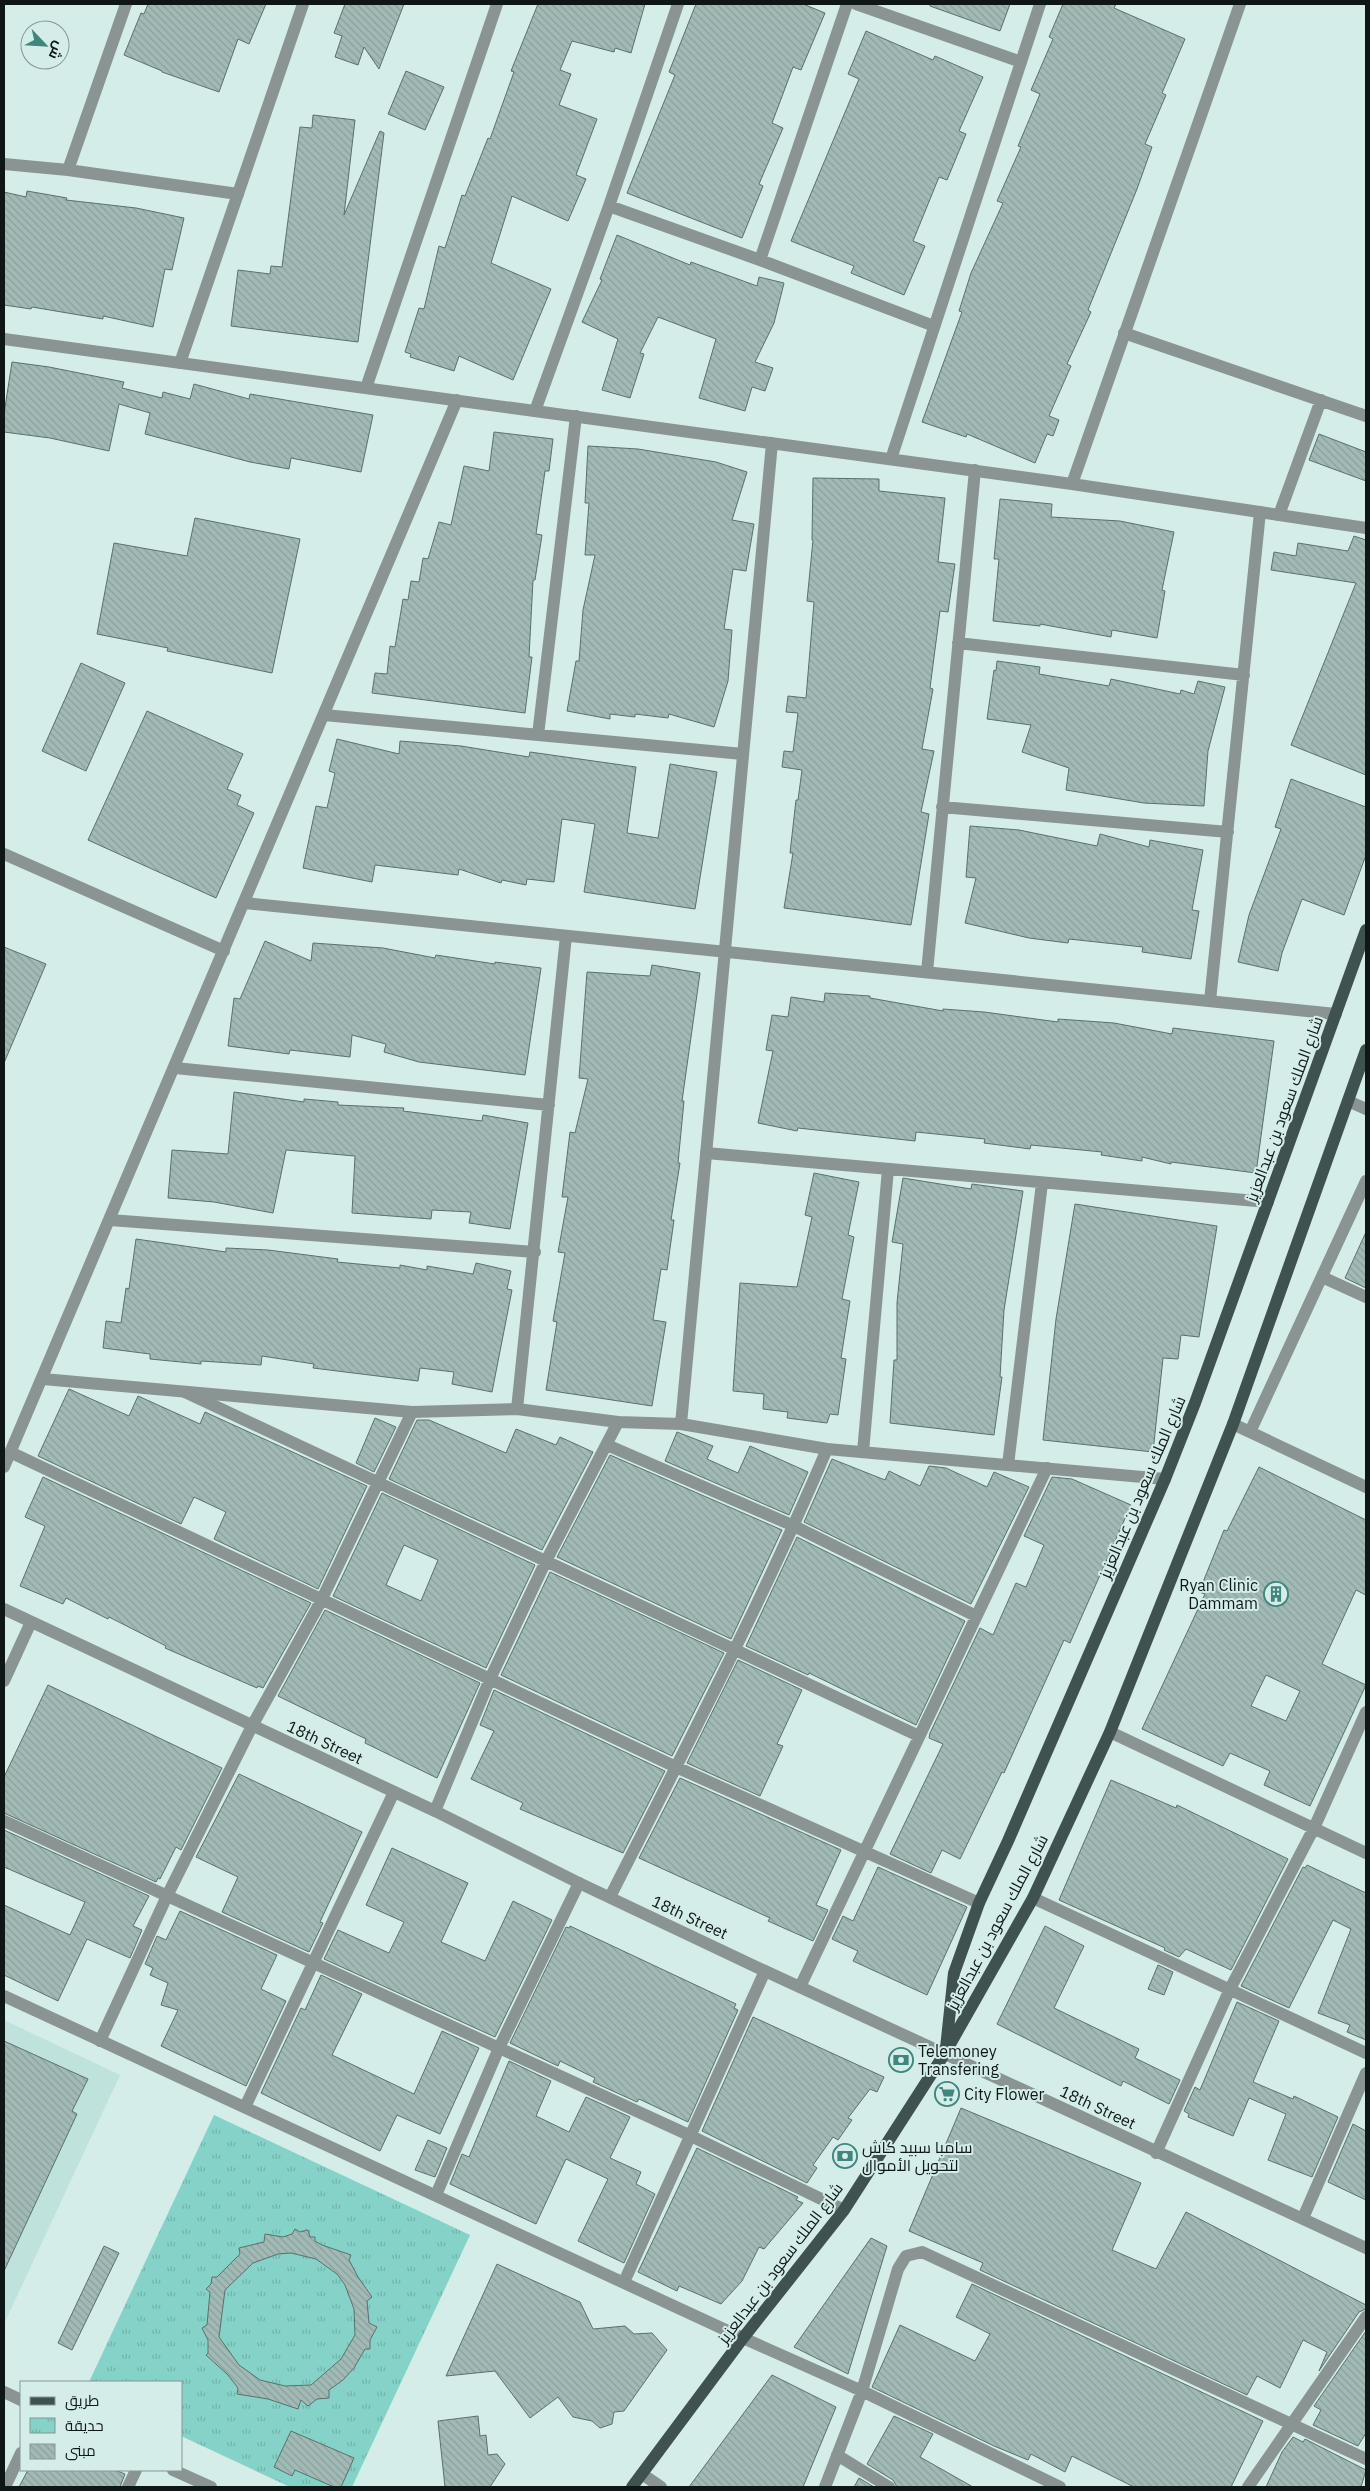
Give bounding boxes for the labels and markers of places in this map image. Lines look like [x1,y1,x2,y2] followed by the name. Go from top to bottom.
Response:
[1179,1575,1258,1613] place label: Ryan Clinic Dammam
[1263,1581,1289,1607] building icon: Ryan Clinic Dammam
[918,2041,999,2079] place label: Telemoney Transfering
[888,2047,914,2073] bank icon: Telemoney Transfering
[934,2081,960,2107] supermarket icon: City Flower
[964,2084,1044,2104] place label: City Flower
[862,2137,973,2176] place label: سامبا سبيد كاش لتحويل الأموال
[832,2143,858,2169] bank icon: سامبا سبيد كاش لتحويل الأموال

